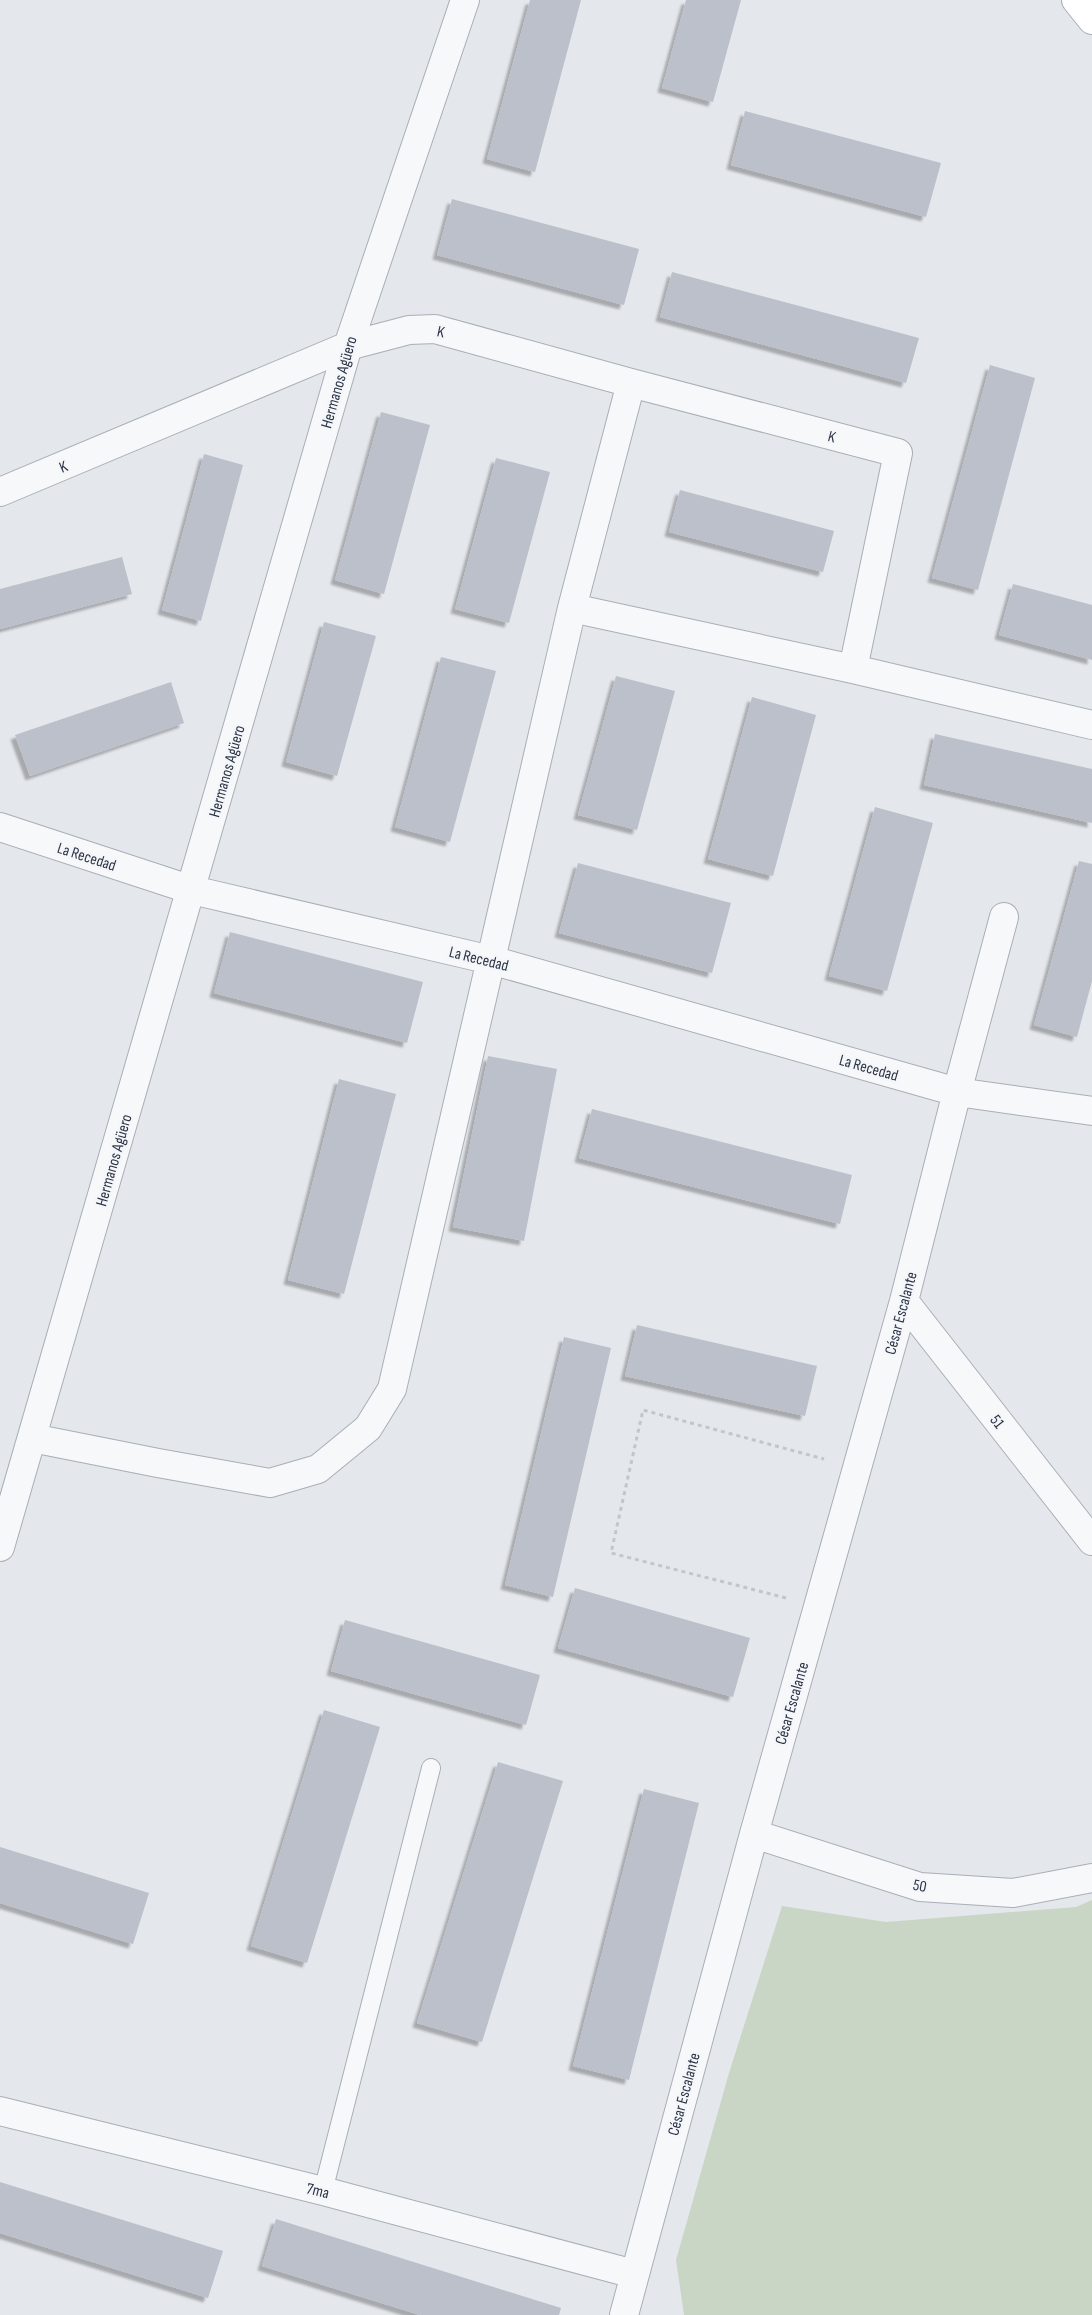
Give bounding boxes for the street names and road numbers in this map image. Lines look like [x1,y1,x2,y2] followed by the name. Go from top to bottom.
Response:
[435,322,447,343] street label: K
[317,334,362,431] street label: Hermanos Agüero
[826,427,838,448] street label: K
[57,457,71,478] street label: K
[205,723,250,820] street label: Hermanos Agüero
[55,839,118,876] street label: La Recedad
[447,943,510,976] street label: La Recedad
[837,1051,900,1086] street label: La Recedad
[92,1112,137,1209] street label: Hermanos Agüero
[881,1270,922,1357] street label: César Escalante
[986,1411,1008,1433] street label: 51
[772,1660,813,1747] street label: César Escalante
[911,1876,928,1897] street label: 50
[664,2051,705,2138] street label: César Escalante
[304,2179,331,2203] street label: 7ma

